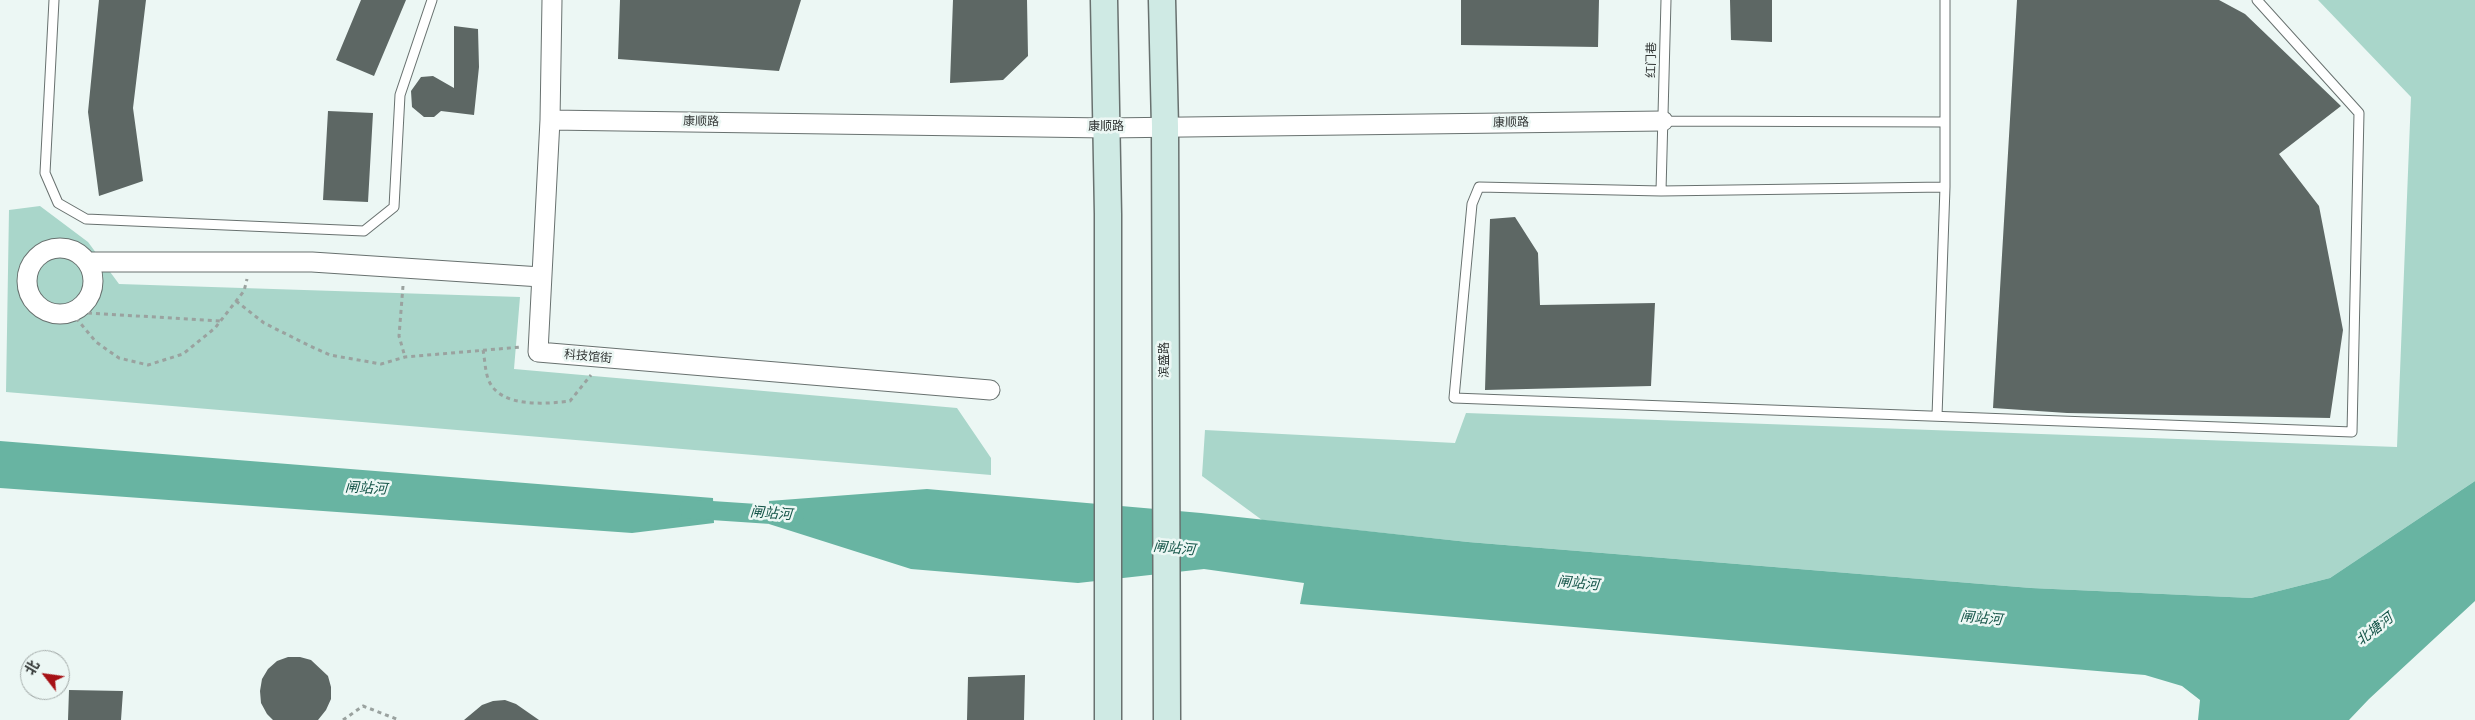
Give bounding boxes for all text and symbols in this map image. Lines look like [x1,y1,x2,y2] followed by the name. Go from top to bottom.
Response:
[1644,42,1660,78] street label: 红门巷
[683,114,719,130] street label: 康顺路
[1493,115,1529,131] street label: 康顺路
[1088,120,1124,134] street label: 康顺路
[1158,342,1172,378] street label: 滨盛路
[563,348,613,366] street label: 科技馆街
[345,480,387,498] water label: 闸站河
[749,504,793,524] water label: 闸站河
[1152,539,1196,559] water label: 闸站河
[1556,574,1600,594] water label: 闸站河
[1959,609,2003,629] water label: 闸站河
[2353,610,2397,650] water label: 北塘河
[20,650,70,700] north arrow
[22,657,43,678] text: 北

